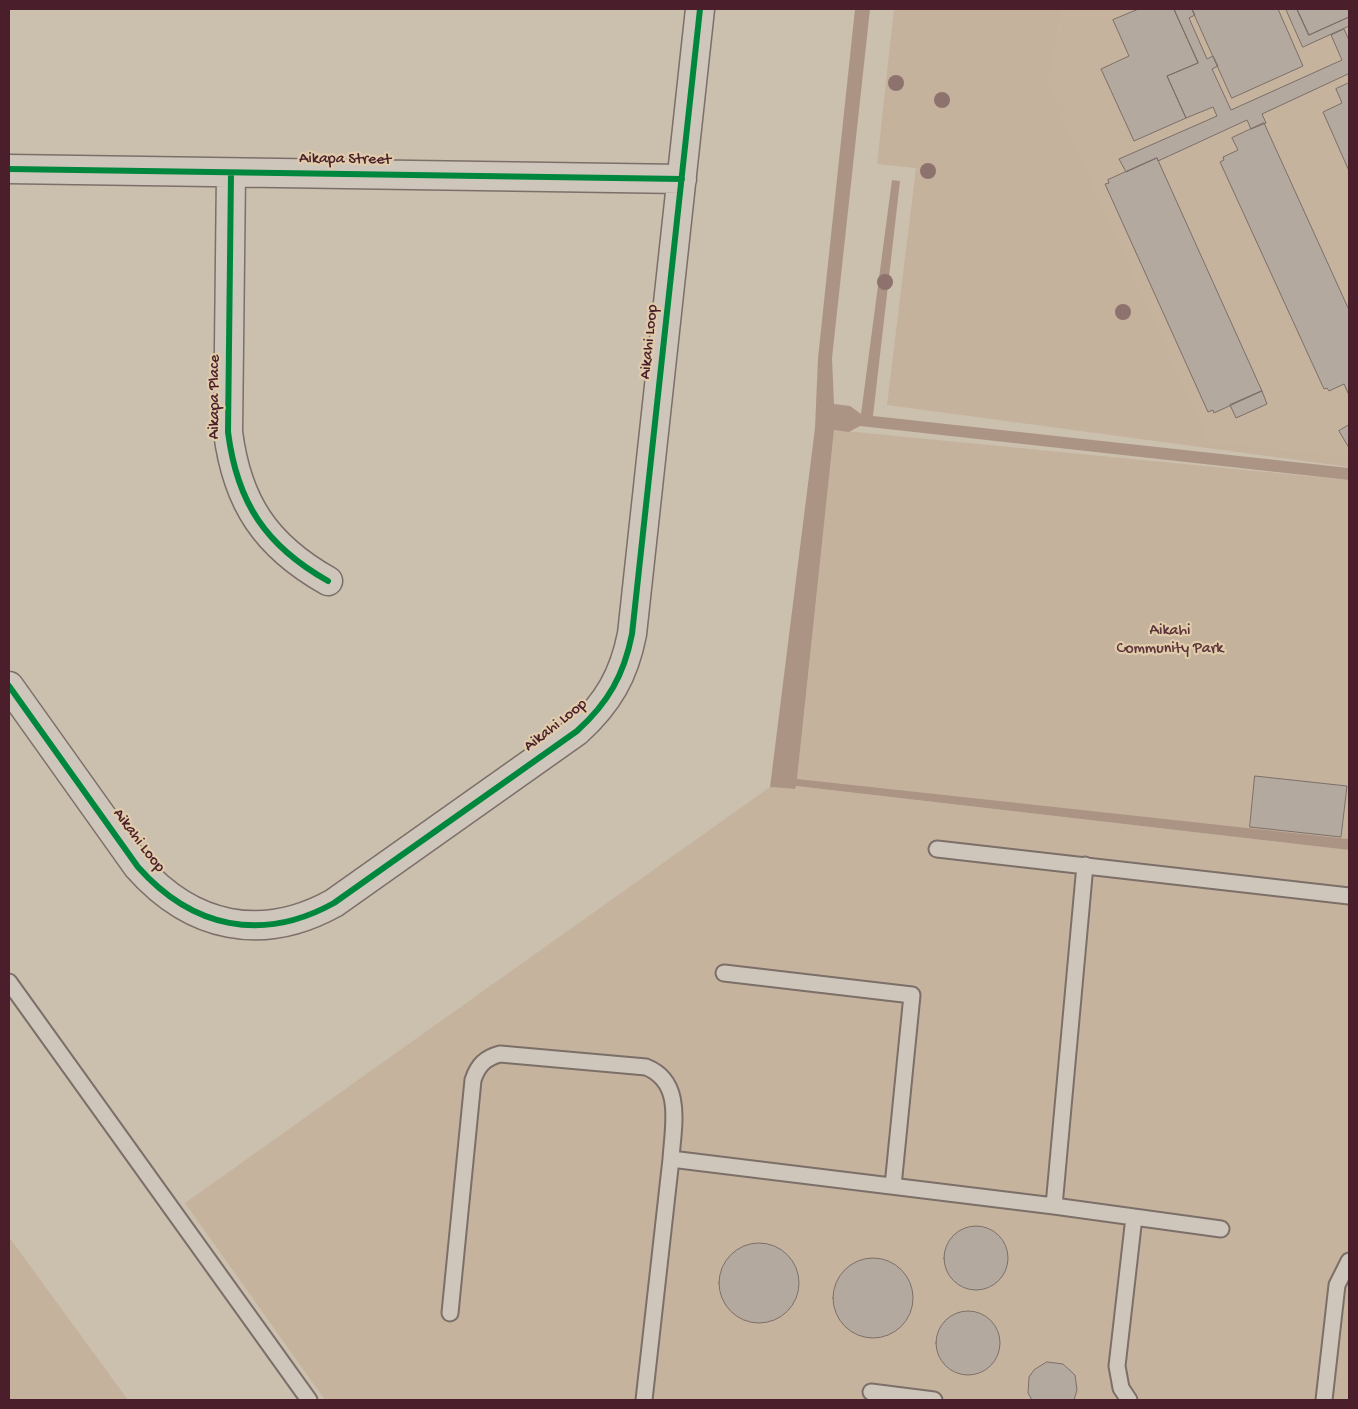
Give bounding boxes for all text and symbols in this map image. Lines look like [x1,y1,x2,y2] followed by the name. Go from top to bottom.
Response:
[299,150,391,170] street label: Aikapa Street
[637,304,663,380] street label: Aikahi Loop
[206,355,226,439] street label: Aikapa Place
[1117,622,1223,660] park label: Aikahi Community Park
[520,695,592,757] street label: Aikahi Loop
[108,805,168,877] street label: Aikahi Loop

